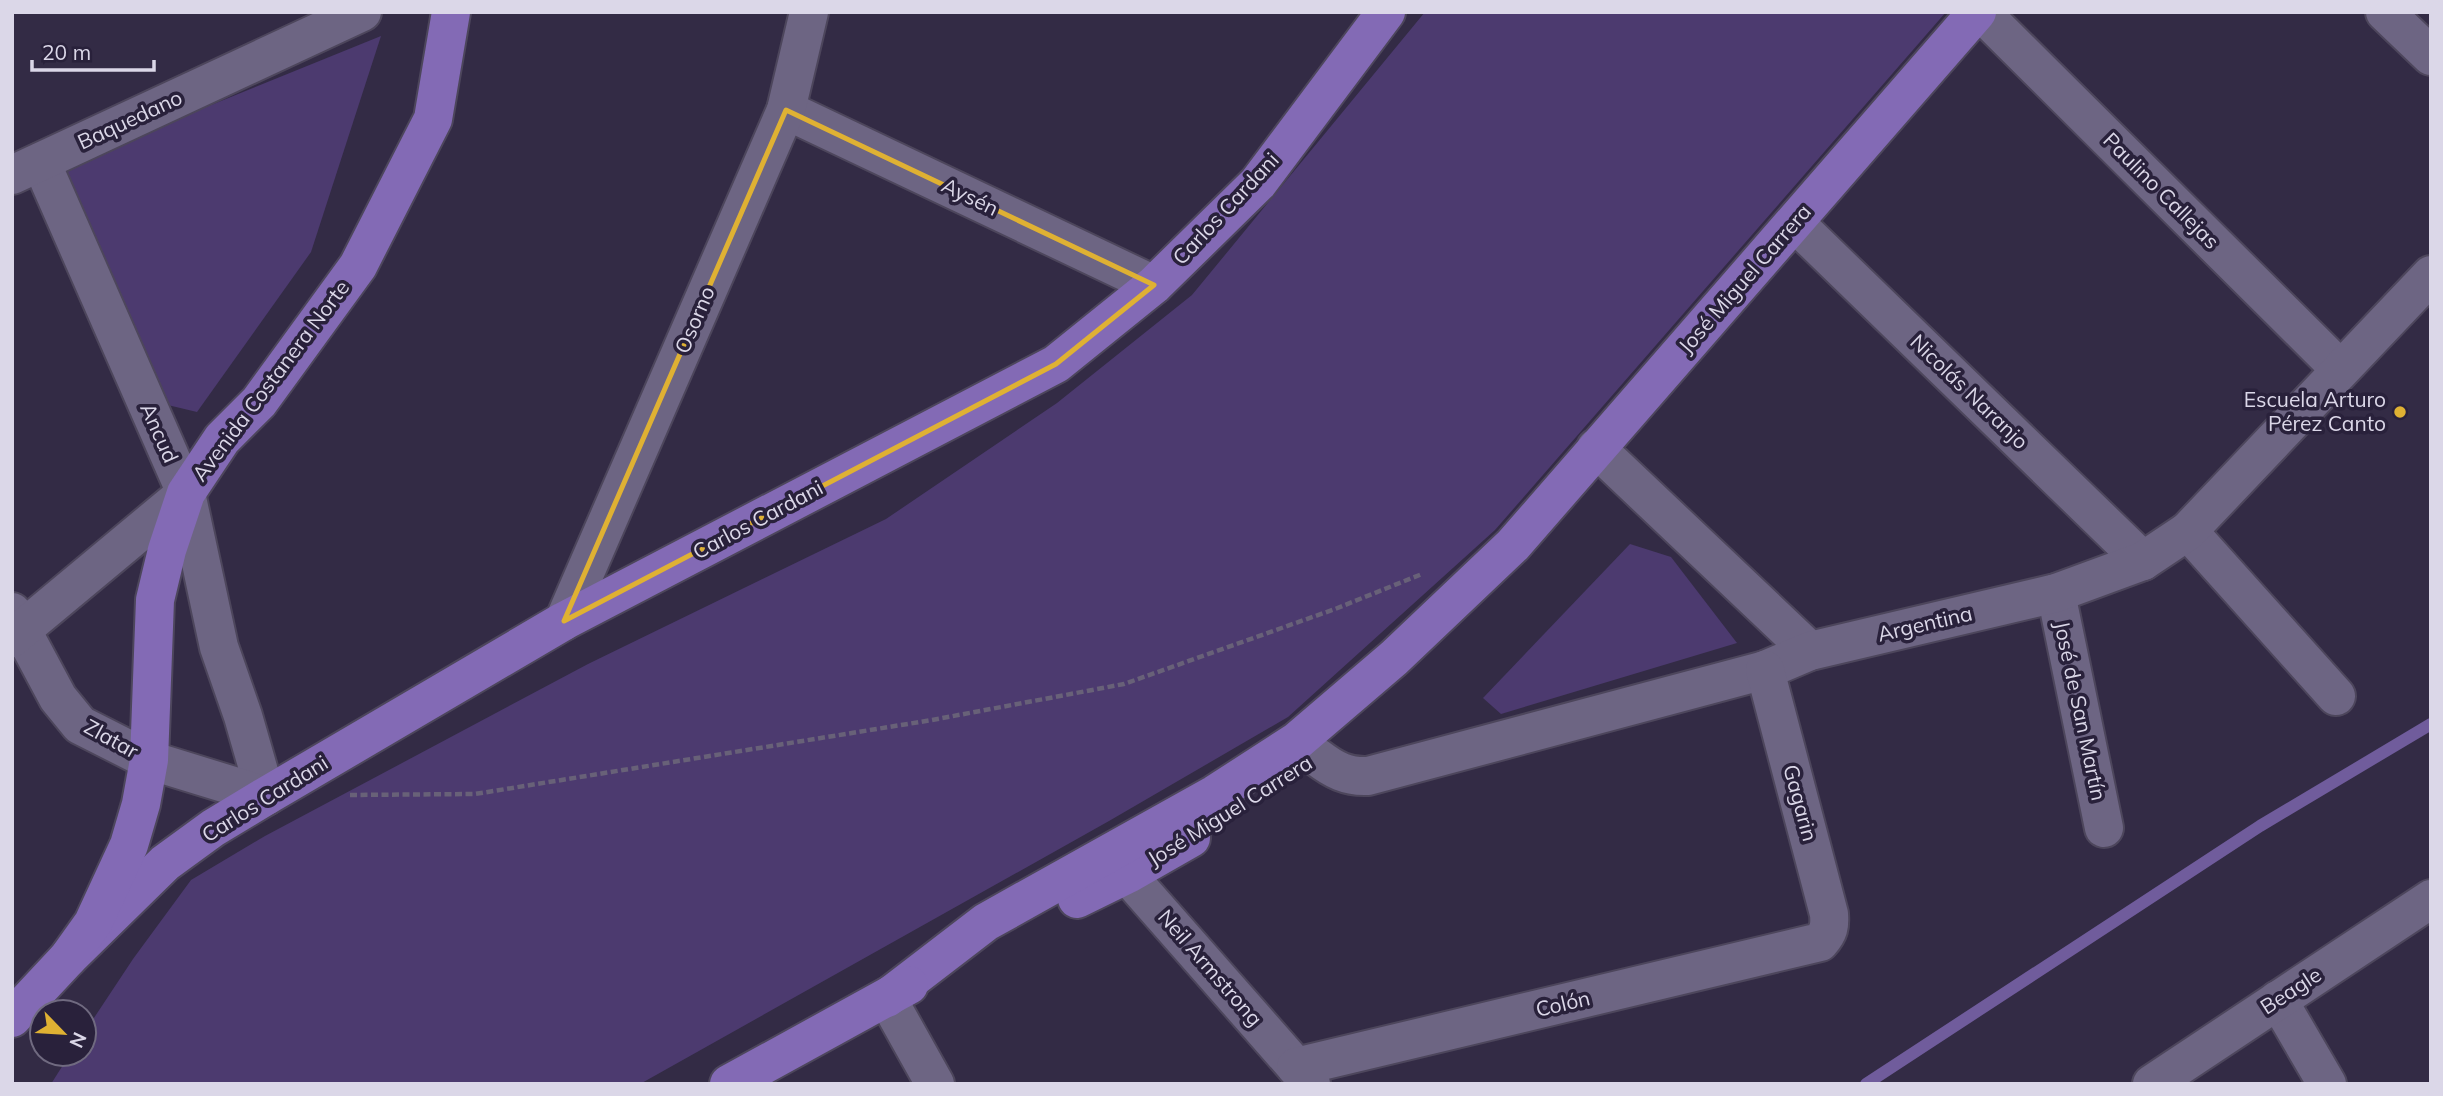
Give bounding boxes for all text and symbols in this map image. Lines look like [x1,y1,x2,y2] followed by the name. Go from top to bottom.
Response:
[32,28,154,72] scale bar
[42,39,91,65] text: 20 m
[73,84,186,155] street label: Baquedano
[2098,127,2225,254] street label: Paulino Callejas
[1167,147,1284,270] street label: Carlos Cardani
[938,171,1003,221] street label: Aysén
[1672,198,1816,358] street label: José Miguel Carrera
[186,275,354,486] street label: Avenida Costanera Norte
[668,282,720,357] street label: Osorno
[1905,328,2034,454] street label: Nicolás Naranjo
[2244,386,2386,436] place label: Escuela Arturo Pérez Canto
[135,399,185,467] street label: Ancud
[2392,404,2408,420] marker: Escuela Arturo Pérez Canto
[688,474,827,564] street label: Carlos Cardani
[1875,599,1975,647] street label: Argentina
[2049,619,2113,803] street label: José de San Martín
[80,713,143,764] street label: Zlatar
[197,749,332,847] street label: Carlos Cardani
[1142,749,1317,871] street label: José Miguel Carrera
[1778,762,1824,844] street label: Gagarin
[1153,904,1269,1031] street label: Neil Armstrong
[2255,961,2326,1019] street label: Beagle
[1533,984,1592,1022] street label: Colón
[28,998,98,1068] north arrow
[64,1029,92,1052] text: N

